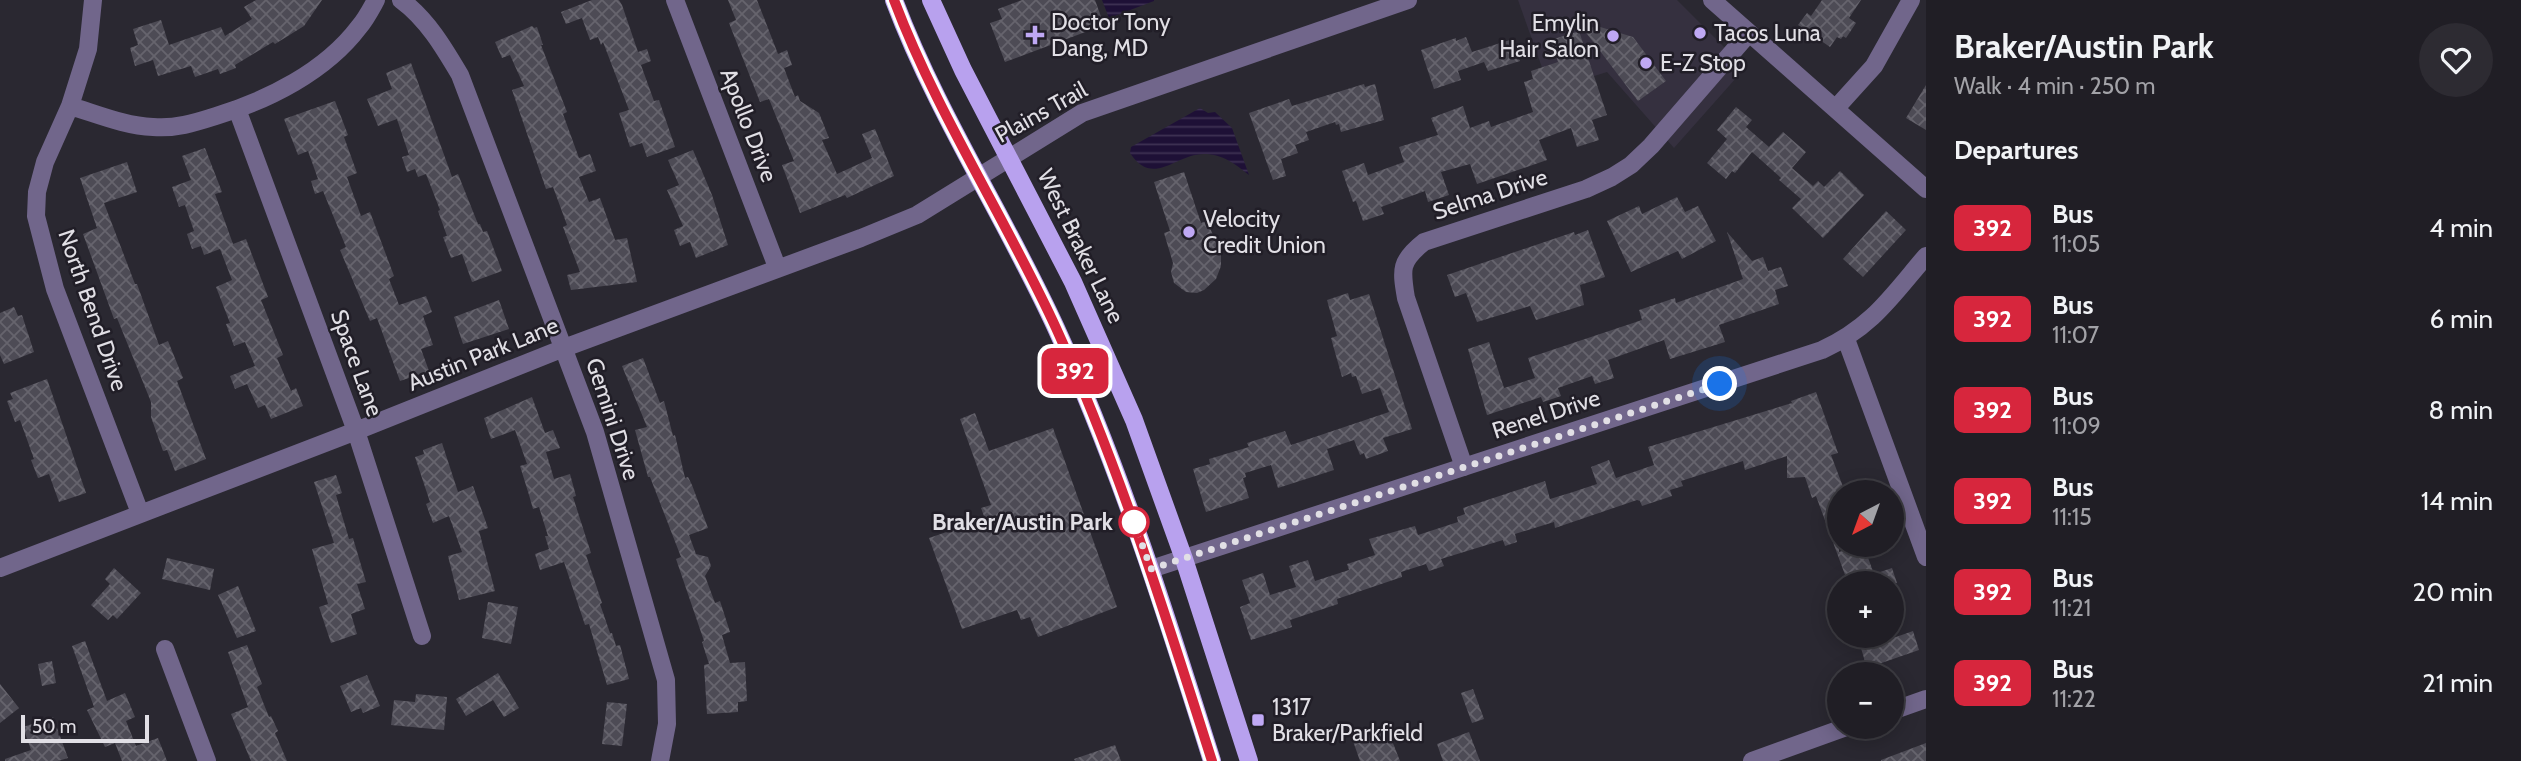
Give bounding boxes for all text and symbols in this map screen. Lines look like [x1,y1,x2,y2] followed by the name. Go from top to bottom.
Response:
[1051,8,1171,62] place label: Doctor Tony Dang, MD
[1499,9,1599,63] place label: Emylin Hair Salon
[1714,19,1821,47] place label: Tacos Luna
[2419,23,2493,97] button: heart
[1025,25,1045,45] marker: Doctor Tony Dang, MD
[1692,25,1708,41] marker: Tacos Luna
[1954,26,2214,66] text: Braker/Austin Park
[1605,28,1621,44] marker: Emylin Hair Salon
[1660,49,1746,77] place label: E-Z Stop
[1638,55,1654,71] marker: E-Z Stop
[714,64,784,186] street label: Apollo Drive
[1954,72,2156,100] text: Walk · 4 min · 250 m
[990,75,1092,149] street label: Plains Trail
[1954,134,2078,166] text: Departures
[1429,162,1551,226] street label: Selma Drive
[1032,164,1131,328] street label: West Braker Lane
[2052,198,2093,230] text: Bus
[1203,205,1326,259] place label: Velocity Credit Union
[2429,212,2493,244] text: 4 min
[1973,213,2012,242] text: 392
[1181,224,1197,240] marker: Velocity Credit Union
[52,226,134,395] street label: North Bend Drive
[2052,230,2100,258] text: 11:05
[2052,289,2093,321] text: Bus
[2430,303,2493,335] text: 6 min
[1973,304,2012,333] text: 392
[325,306,389,420] street label: Space Lane
[404,311,563,397] street label: Austin Park Lane
[2052,321,2099,349] text: 11:07
[1035,348,1115,394] line badge: 392
[580,354,646,484] street label: Gemini Drive
[1055,356,1095,385] text: 392
[1702,366,1737,401] your location
[2052,380,2093,412] text: Bus
[1488,383,1604,445] street label: Renel Drive
[2429,394,2493,426] text: 8 min
[1973,395,2012,424] text: 392
[2052,412,2101,440] text: 11:09
[2052,471,2093,503] text: Bus
[1827,480,1904,556] north arrow
[1827,480,1904,739] map controls
[2421,485,2493,517] text: 14 min
[1973,486,2012,515] text: 392
[2052,503,2092,531] text: 11:15
[1119,507,1149,537] marker: Braker/Austin Park
[932,508,1114,536] place label: Braker/Austin Park
[2052,562,2093,594] text: Bus
[1827,571,1904,648] button: +
[2413,576,2493,608] text: 20 min
[1973,577,2012,606] text: 392
[2052,594,2091,622] text: 11:21
[2052,653,2093,685] text: Bus
[1827,662,1904,739] button: −
[2422,667,2493,699] text: 21 min
[1973,668,2012,697] text: 392
[2052,685,2096,713] text: 11:22
[1272,693,1423,747] place label: 1317 Braker/Parkfield
[21,712,149,744] scale bar
[1250,712,1266,728] marker: 1317 Braker/Parkfield
[32,715,76,738] text: 50 m

